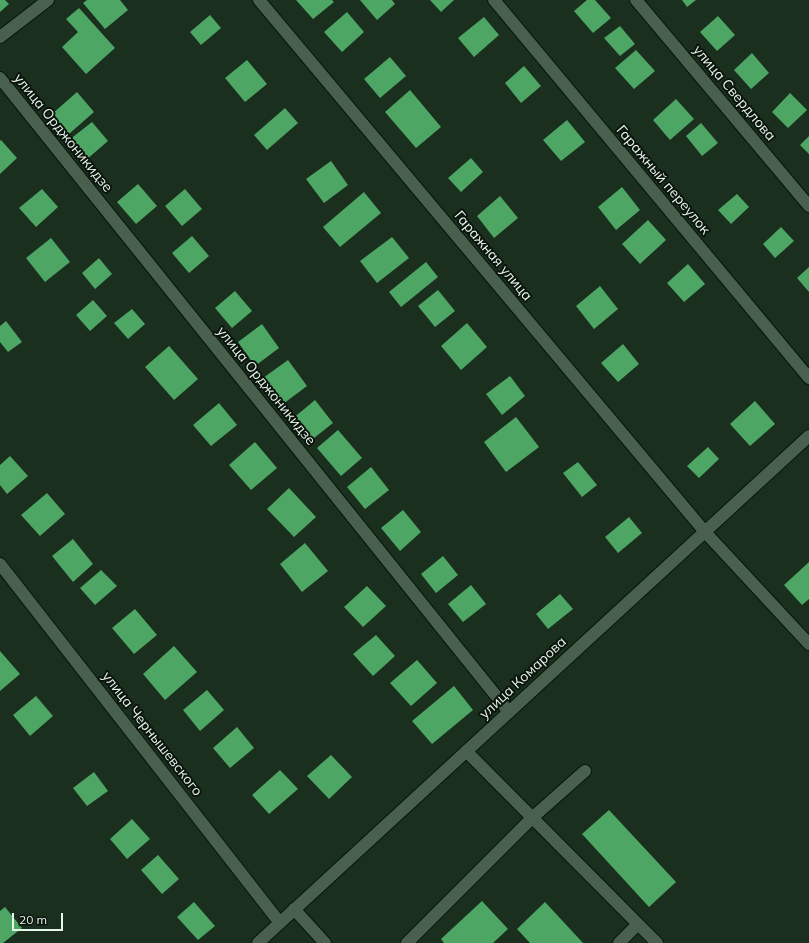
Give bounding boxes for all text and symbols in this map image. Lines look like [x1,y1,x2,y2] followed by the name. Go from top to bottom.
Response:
[689,42,779,144] street label: улица Свердлова
[10,70,116,196] street label: улица Орджоникидзе
[613,122,713,238] street label: Гаражный переулок
[451,208,535,304] street label: Гаражная улица
[213,323,319,449] street label: улица Орджоникидзе
[476,633,570,723] street label: улица Комарова
[98,668,206,800] street label: улица Чернышевского
[14,905,65,931] scale bar
[19,912,47,927] text: 20 m

